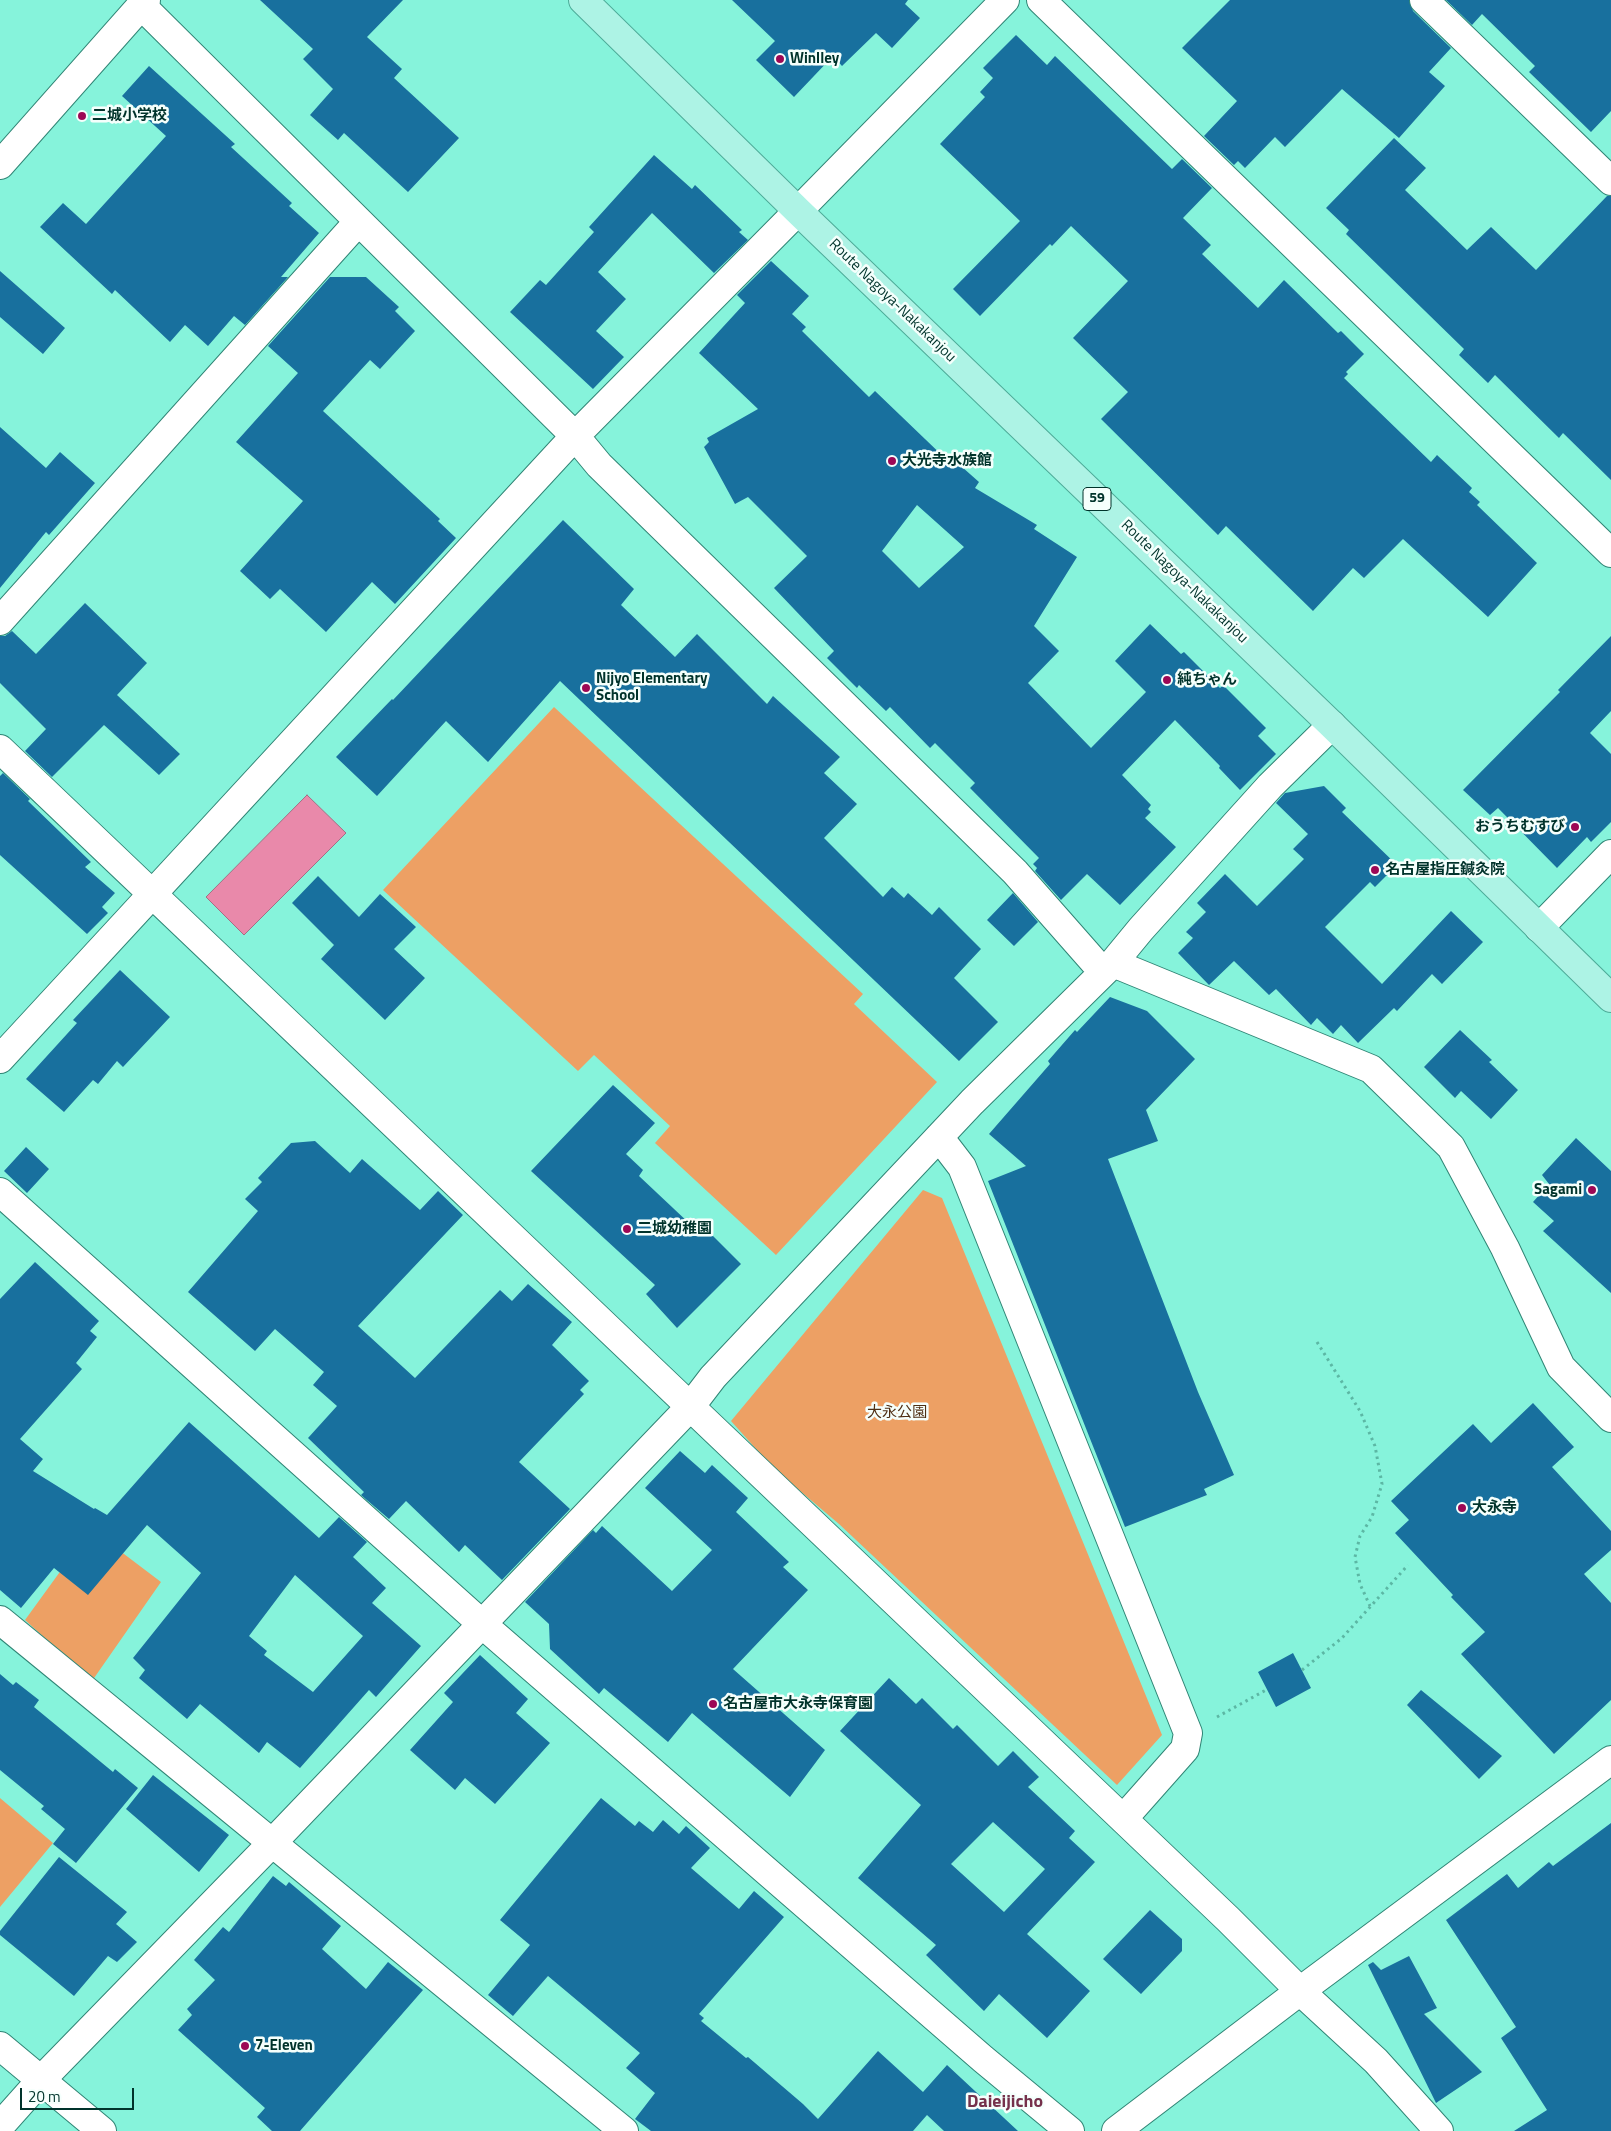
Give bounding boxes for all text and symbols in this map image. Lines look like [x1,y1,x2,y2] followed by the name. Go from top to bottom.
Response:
[790,50,839,68] place label: Winlley
[774,53,786,65] marker: Winlley
[92,107,167,125] place label: 二城小学校
[76,110,88,122] marker: 二城小学校
[825,236,959,366] street label: Route Nagoya-Nakakanjou
[902,452,992,470] place label: 大光寺水族館
[886,455,898,467] marker: 大光寺水族館
[1083,488,1111,510] road number: 59
[1117,517,1251,647] street label: Route Nagoya-Nakakanjou
[596,670,708,705] place label: Nijyo Elementary School
[1177,671,1237,689] place label: 純ちゃん
[1161,674,1173,686] marker: 純ちゃん
[580,682,592,694] marker: Nijyo Elementary School
[1475,818,1565,836] place label: おうちむすび
[1569,821,1581,833] marker: おうちむすび
[1385,861,1505,879] place label: 名古屋指圧鍼灸院
[1369,864,1381,876] marker: 名古屋指圧鍼灸院
[1534,1181,1582,1199] place label: Sagami
[1586,1184,1598,1196] marker: Sagami
[637,1220,712,1238] place label: 二城幼稚園
[621,1223,633,1235] marker: 二城幼稚園
[867,1404,927,1422] park label: 大永公園
[1472,1499,1517,1517] place label: 大永寺
[1456,1502,1468,1514] marker: 大永寺
[723,1695,873,1713] place label: 名古屋市大永寺保育園
[707,1698,719,1710] marker: 名古屋市大永寺保育園
[255,2037,313,2055] place label: 7-Eleven
[239,2040,251,2052] marker: 7-Eleven
[22,2078,136,2110] scale bar
[28,2085,61,2108] text: 20 m
[967,2092,1043,2114] district label: Daieijicho

